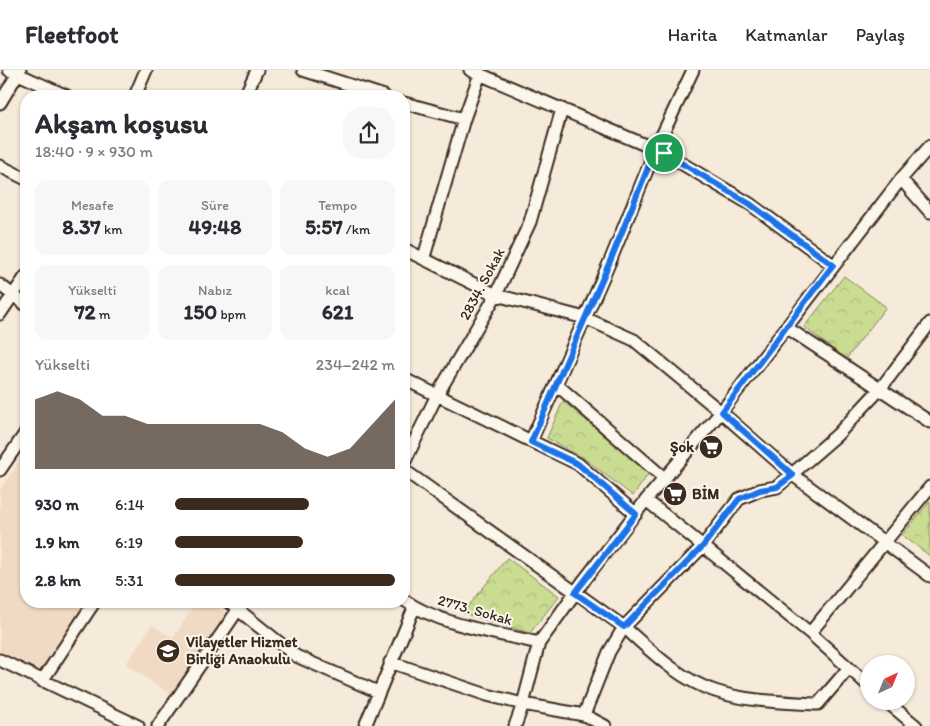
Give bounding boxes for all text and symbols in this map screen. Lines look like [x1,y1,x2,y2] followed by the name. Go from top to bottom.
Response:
[25,20,118,49] text: Fleetfoot
[668,24,717,46] text: Harita
[745,24,828,46] text: Katmanlar
[856,24,905,46] text: Paylaş
[35,106,208,140] text: Akşam koşusu
[343,107,395,159] button: share
[643,132,685,174] pin
[650,139,678,167] icon: arrive
[35,142,153,161] text: 18:40 · 9 × 930 m
[71,197,114,214] text: Mesafe
[201,197,229,214] text: Süre
[318,197,357,214] text: Tempo
[62,214,101,239] text: 8.37
[189,214,241,239] text: 49:48
[305,214,343,239] text: 5:57
[101,221,122,238] text: km
[343,221,370,238] text: /km
[455,244,509,323] street label: 2834. Sokak
[68,282,116,299] text: Yükselti
[198,282,232,299] text: Nabız
[325,282,350,299] text: kcal
[74,299,96,324] text: 72
[184,299,217,324] text: 150
[322,299,354,324] text: 621
[96,306,111,323] text: m
[217,306,246,323] text: bpm
[35,355,90,374] text: Yükselti
[316,355,395,374] text: 234–242 m
[698,434,724,460] supermarket icon: Şok
[670,438,694,457] place label: Şok
[662,481,688,507] supermarket icon: BİM
[692,485,719,503] place label: BİM
[35,495,79,514] text: 930 m
[115,495,144,514] text: 6:14
[35,533,79,552] text: 1.9 km
[115,533,143,552] text: 6:19
[35,571,81,590] text: 2.8 km
[115,571,143,590] text: 5:31
[436,591,515,629] street label: 2773. Sokak
[186,633,298,669] place label: Vilayetler Hizmet Birliği Anaokulu
[155,638,181,664] school or university icon: Vilayetler Hizmet Birliği Anaokulu
[860,655,915,710] north arrow
[860,655,915,710] map controls

